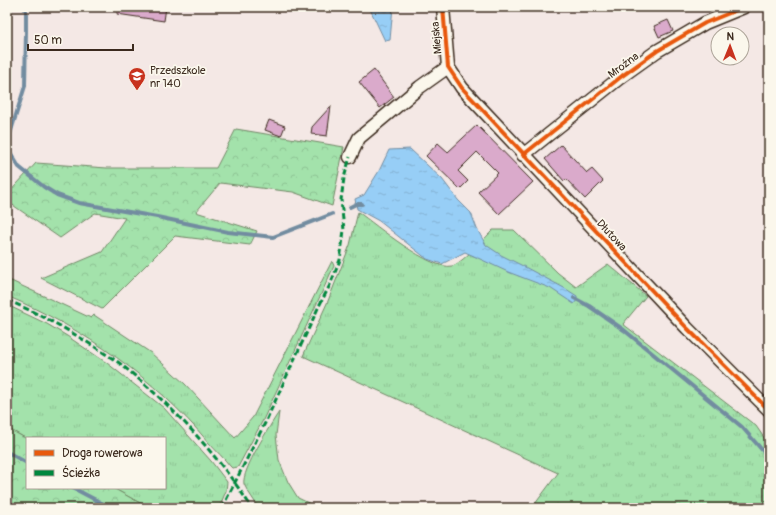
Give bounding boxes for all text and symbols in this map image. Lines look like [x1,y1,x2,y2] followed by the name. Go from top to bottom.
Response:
[429,21,444,55] street label: Miejska
[28,26,133,52] scale bar
[710,26,750,66] north arrow
[726,30,735,43] text: N
[34,33,62,48] text: 50 m
[606,50,641,81] street label: Mroźna
[150,64,206,90] place label: Przedszkole nr 140
[127,66,147,91] school or university icon: Przedszkole nr 140
[594,217,629,254] street label: Dłutowa
[26,437,166,489] legend
[62,446,143,461] text: Droga rowerowa
[62,465,100,481] text: Ścieżka

